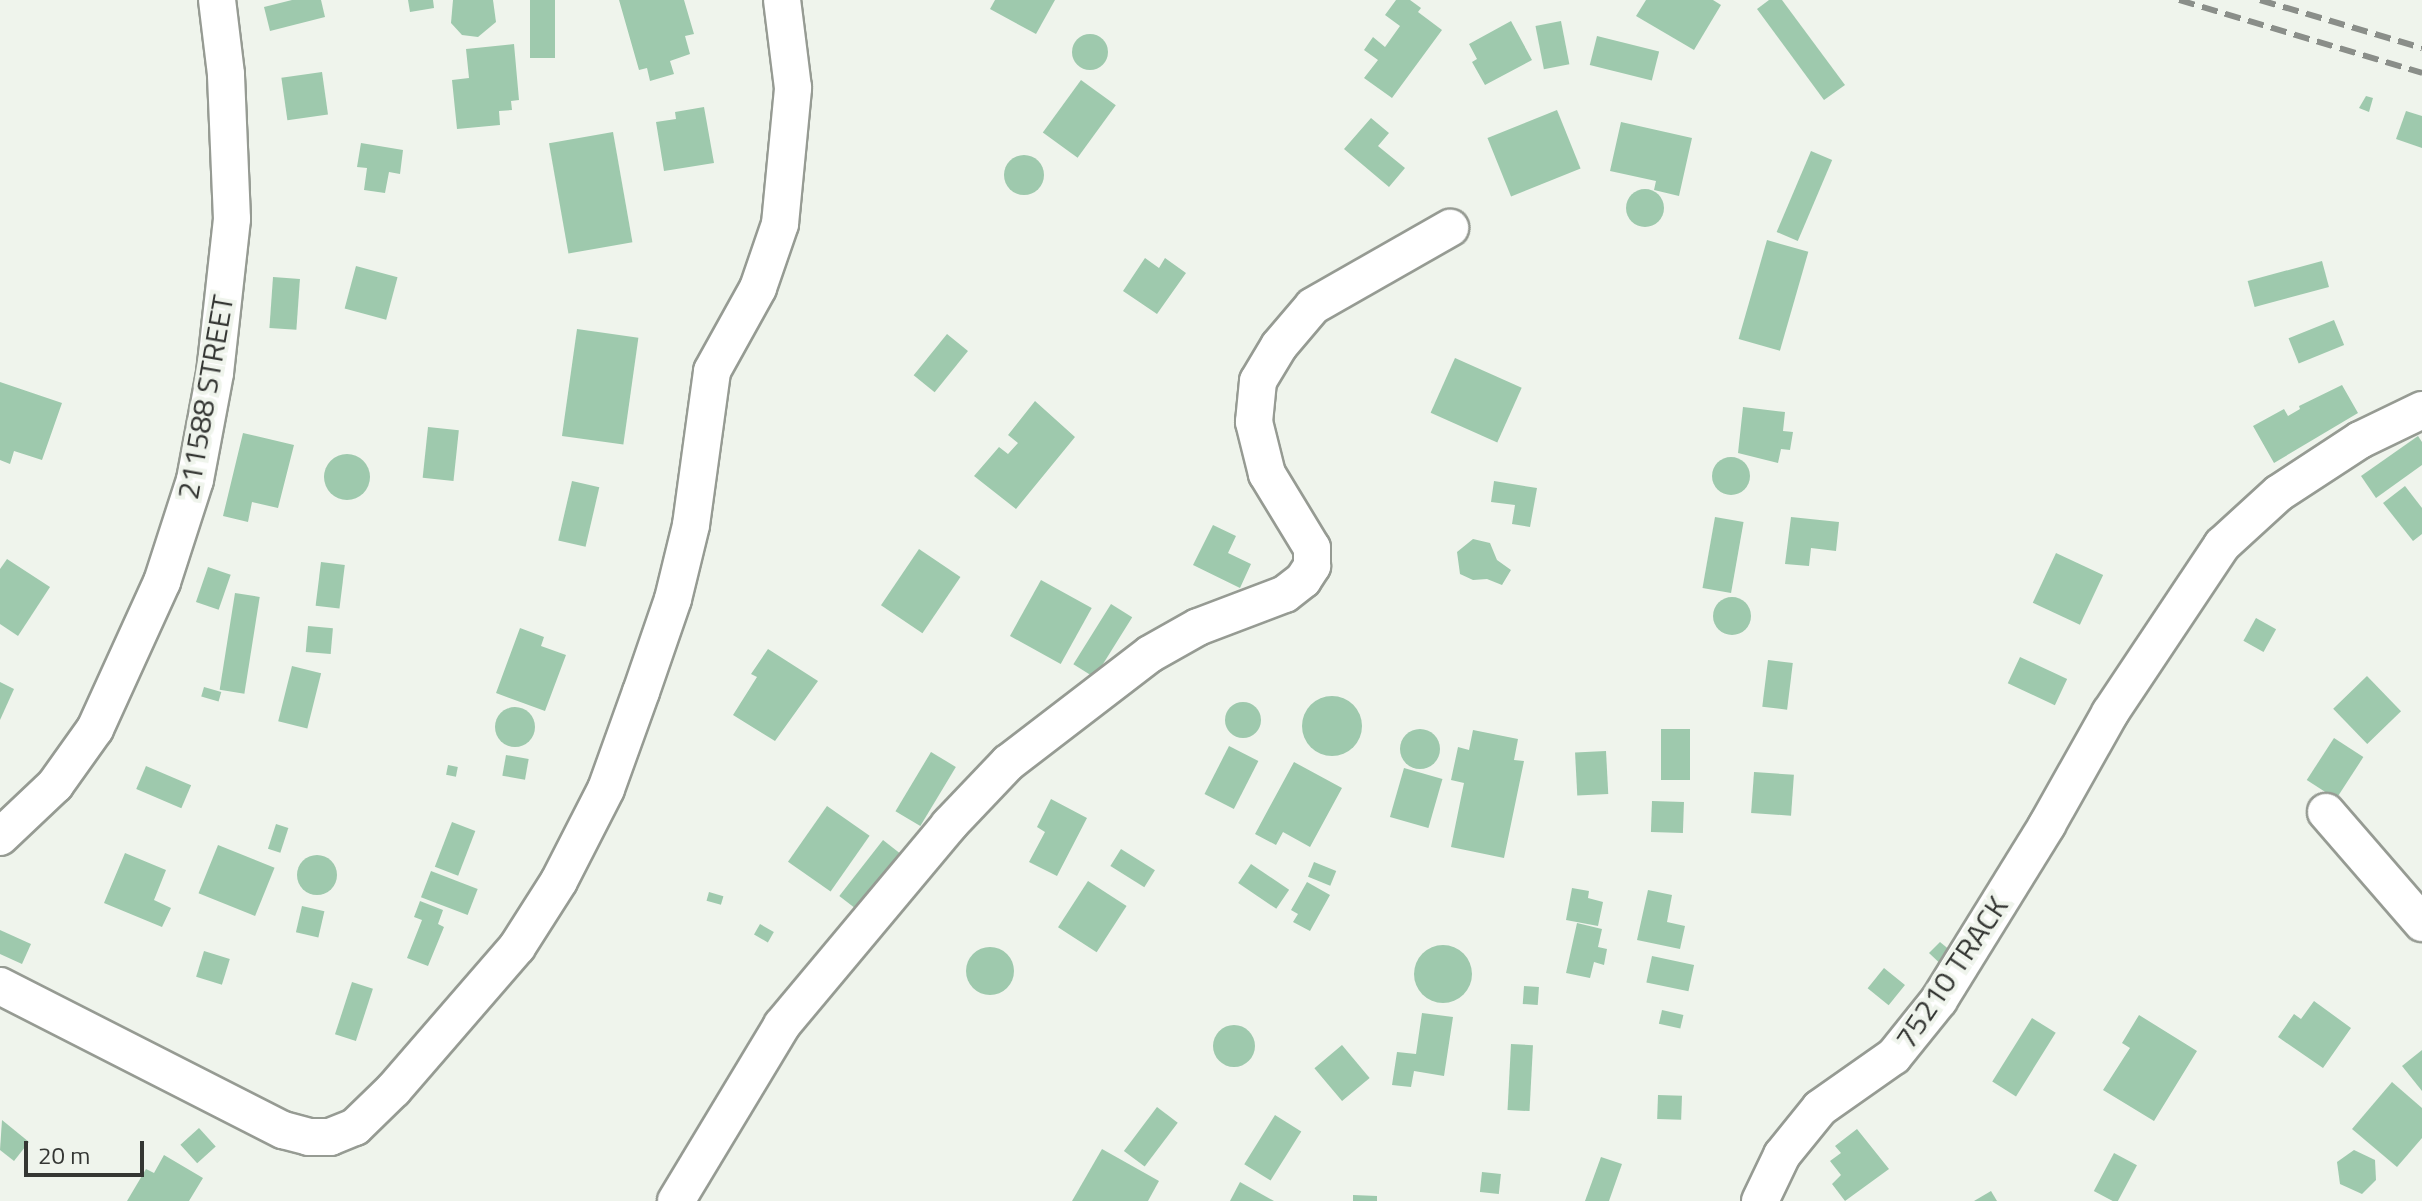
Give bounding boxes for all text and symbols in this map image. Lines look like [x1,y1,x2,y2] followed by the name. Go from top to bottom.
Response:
[169,292,241,502] street label: 211588 STREET
[1887,889,2015,1055] street label: 75210 TRACK
[28,1125,148,1175] scale bar
[38,1137,90,1173] text: 20 m

